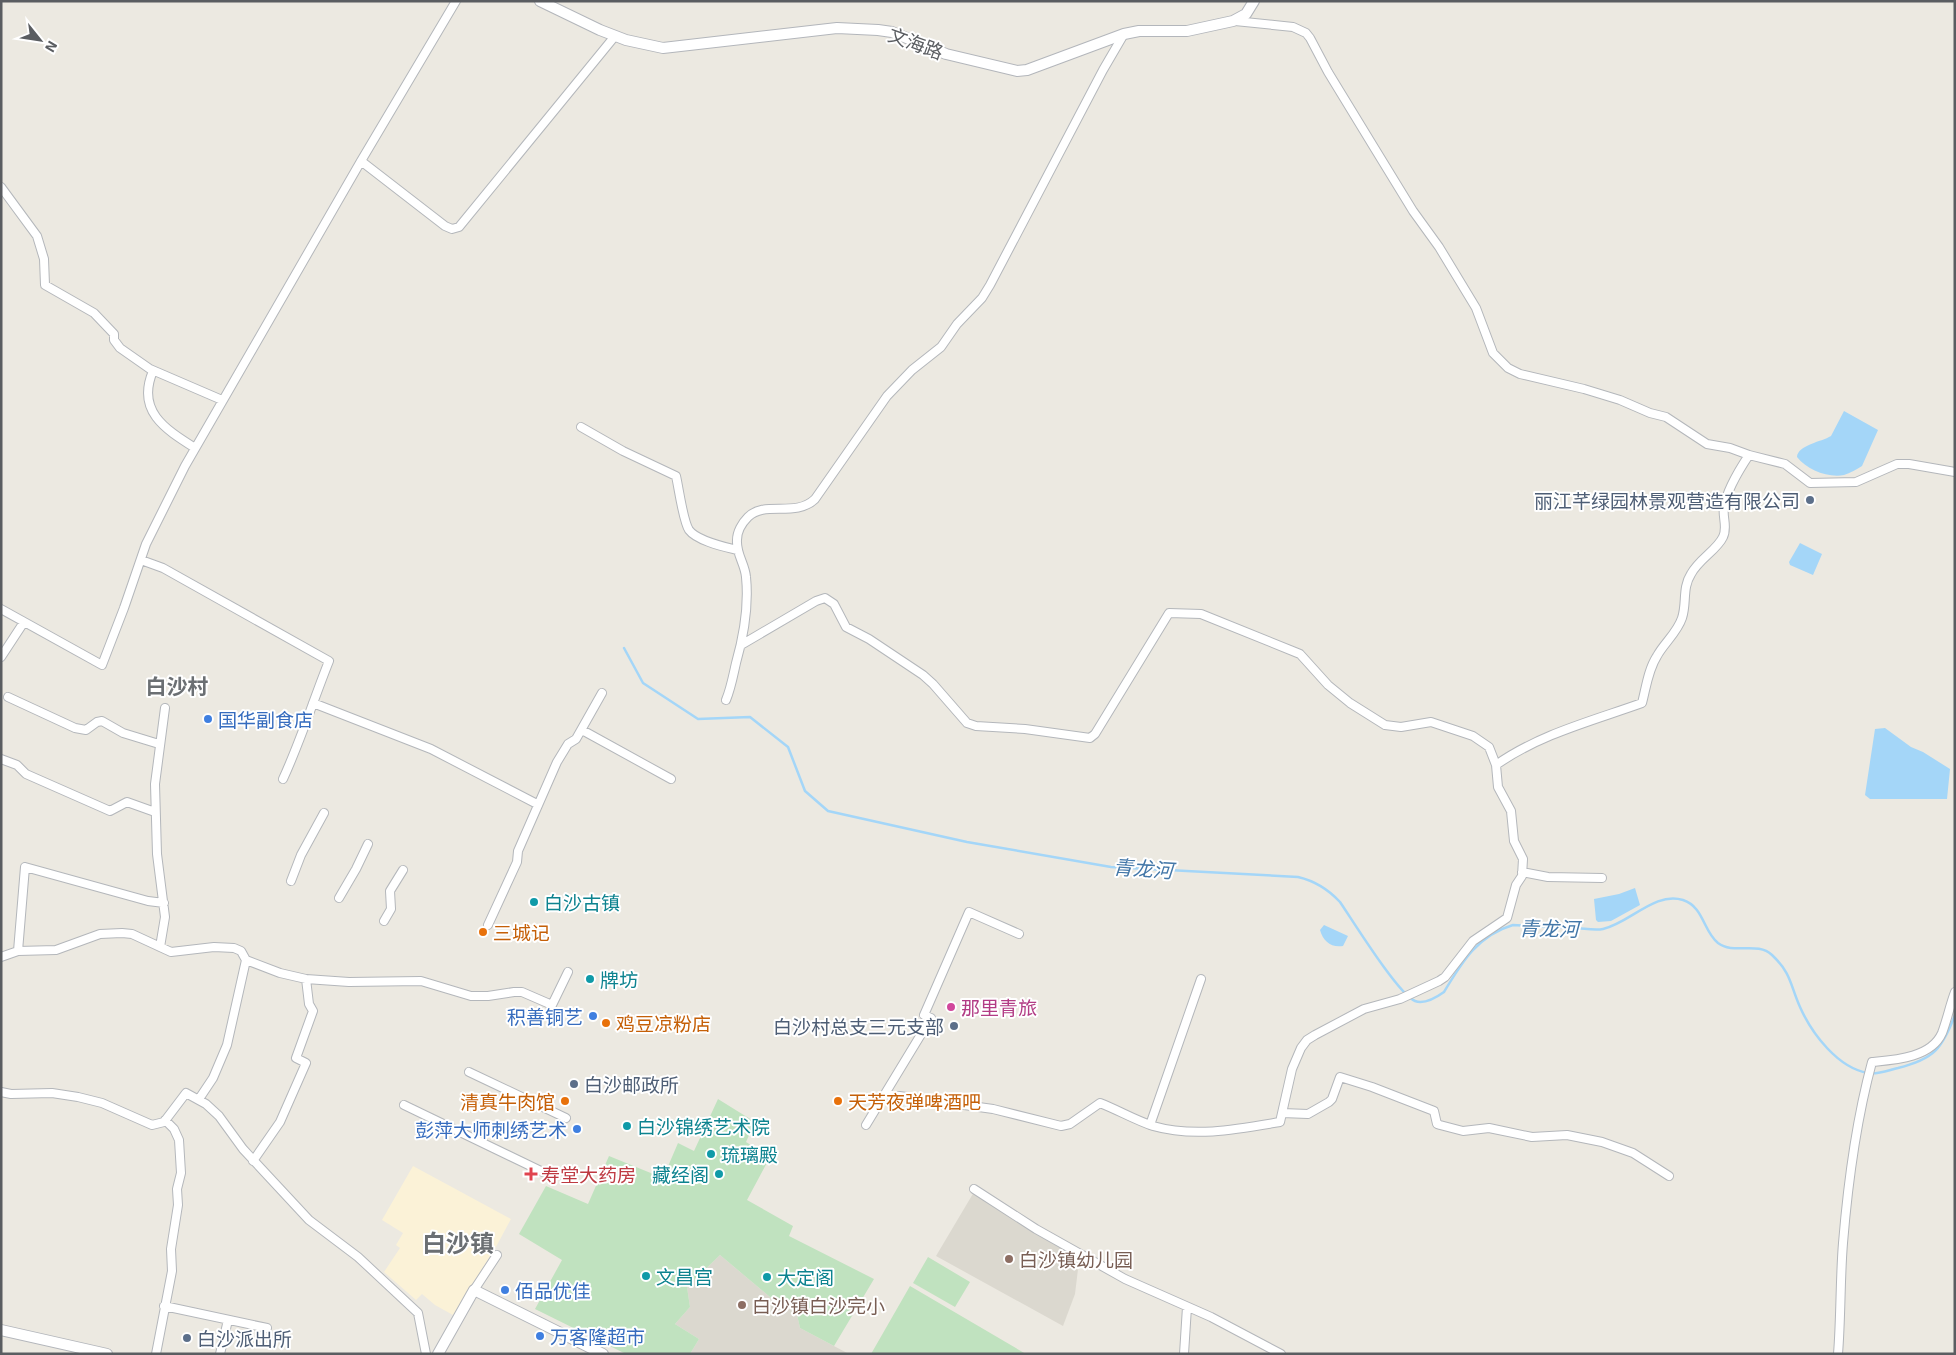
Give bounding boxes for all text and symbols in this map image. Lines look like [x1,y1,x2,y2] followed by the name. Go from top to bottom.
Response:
[15,15,65,65] north arrow
[885,22,947,64] street label: 文海路
[42,38,62,55] text: N
[1534,489,1800,512] place label: 丽江芊绿园林景观营造有限公司
[1804,494,1816,506] marker: 丽江芊绿园林景观营造有限公司
[146,673,209,698] district label: 白沙村
[218,708,313,731] place label: 国华副食店
[202,713,214,725] marker: 国华副食店
[1112,854,1178,882] water label: 青龙河
[544,891,620,914] place label: 白沙古镇
[528,896,540,908] marker: 白沙古镇
[1519,915,1583,941] water label: 青龙河
[493,921,550,944] place label: 三城记
[477,926,489,938] marker: 三城记
[600,968,638,991] place label: 牌坊
[584,973,596,985] marker: 牌坊
[961,996,1037,1019] place label: 那里青旅
[945,1001,957,1013] marker: 那里青旅
[507,1005,583,1028] place label: 积善铜艺
[587,1010,599,1022] marker: 积善铜艺
[616,1012,711,1035] place label: 鸡豆凉粉店
[773,1015,944,1038] place label: 白沙村总支三元支部
[600,1017,612,1029] marker: 鸡豆凉粉店
[948,1020,960,1032] marker: 白沙村总支三元支部
[584,1073,679,1096] place label: 白沙邮政所
[568,1078,580,1090] marker: 白沙邮政所
[460,1090,555,1113] place label: 清真牛肉馆
[848,1090,981,1113] place label: 天芳夜弹啤酒吧
[559,1095,571,1107] marker: 清真牛肉馆
[832,1095,844,1107] marker: 天芳夜弹啤酒吧
[637,1115,770,1138] place label: 白沙锦绣艺术院
[415,1118,567,1141] place label: 彭萍大师刺绣艺术
[621,1120,633,1132] marker: 白沙锦绣艺术院
[571,1123,583,1135] marker: 彭萍大师刺绣艺术
[721,1143,778,1166] place label: 琉璃殿
[705,1148,717,1160] marker: 琉璃殿
[541,1163,636,1186] place label: 寿堂大药房
[652,1163,709,1186] place label: 藏经阁
[525,1168,537,1180] marker: 寿堂大药房
[713,1168,725,1180] marker: 藏经阁
[422,1228,494,1257] district label: 白沙镇
[1019,1248,1133,1271] place label: 白沙镇幼儿园
[1003,1253,1015,1265] marker: 白沙镇幼儿园
[656,1265,713,1288] place label: 文昌宫
[777,1266,834,1289] place label: 大定阁
[640,1270,652,1282] marker: 文昌宫
[761,1271,773,1283] marker: 大定阁
[515,1279,591,1302] place label: 佰品优佳
[499,1284,511,1296] marker: 佰品优佳
[752,1294,885,1317] place label: 白沙镇白沙完小
[736,1299,748,1311] marker: 白沙镇白沙完小
[550,1325,645,1348] place label: 万客隆超市
[197,1327,292,1350] place label: 白沙派出所
[534,1330,546,1342] marker: 万客隆超市
[181,1332,193,1344] marker: 白沙派出所

